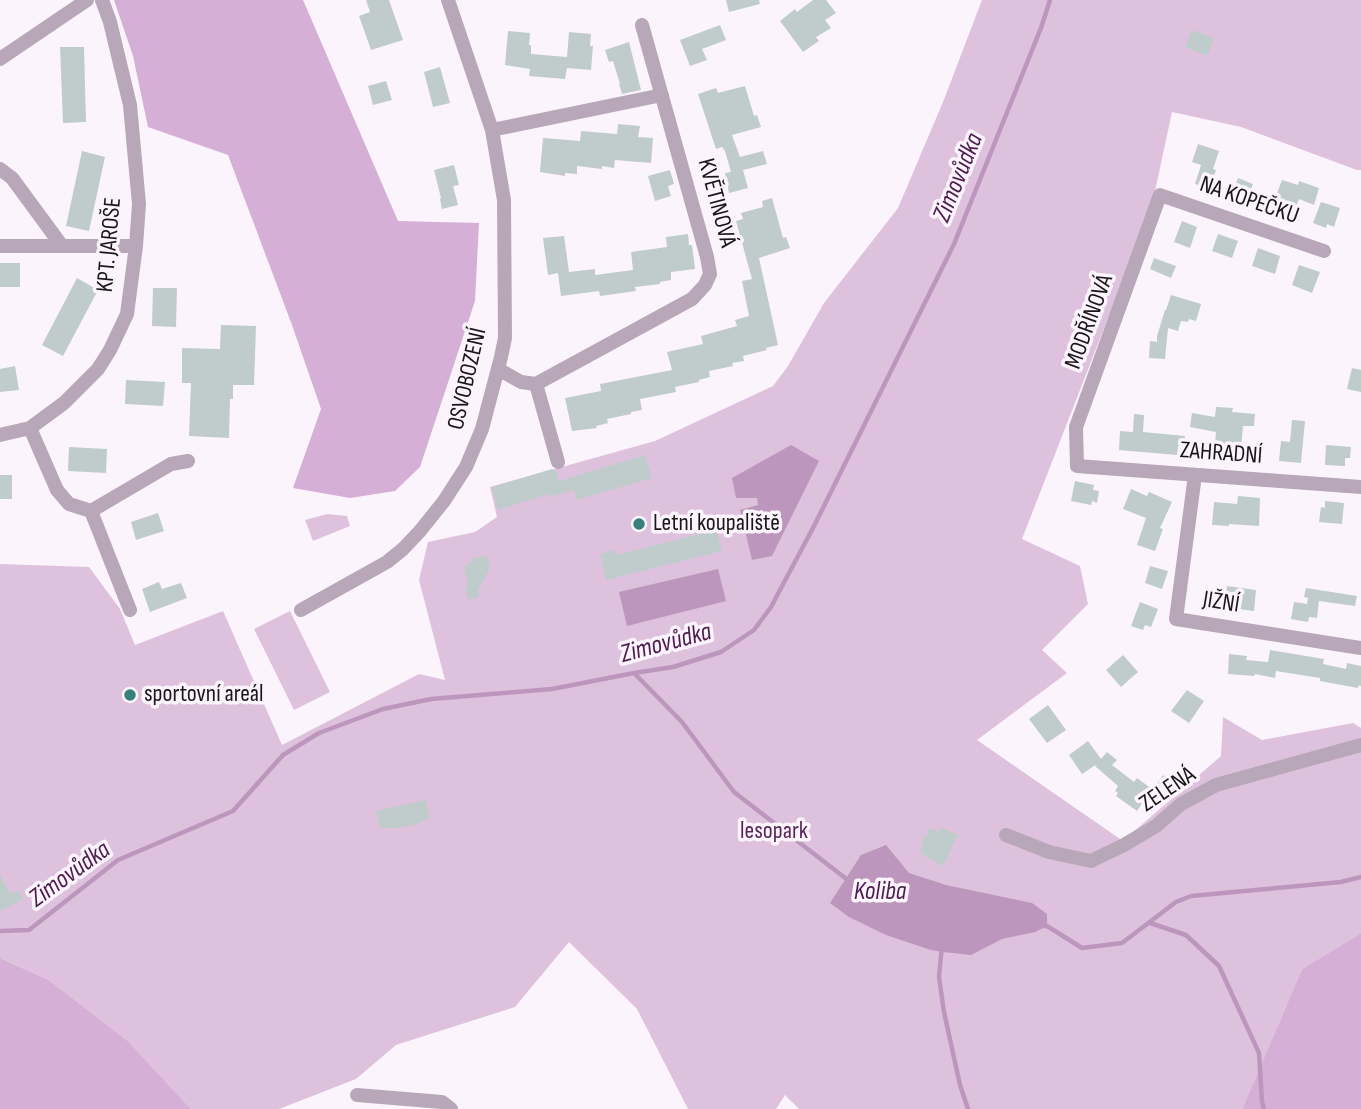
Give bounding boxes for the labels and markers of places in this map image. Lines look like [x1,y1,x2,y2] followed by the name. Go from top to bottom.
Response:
[653,510,780,538] place label: Letní koupaliště
[631,516,647,532] marker: Letní koupaliště
[144,681,264,709] place label: sportovní areál
[122,687,138,703] marker: sportovní areál

